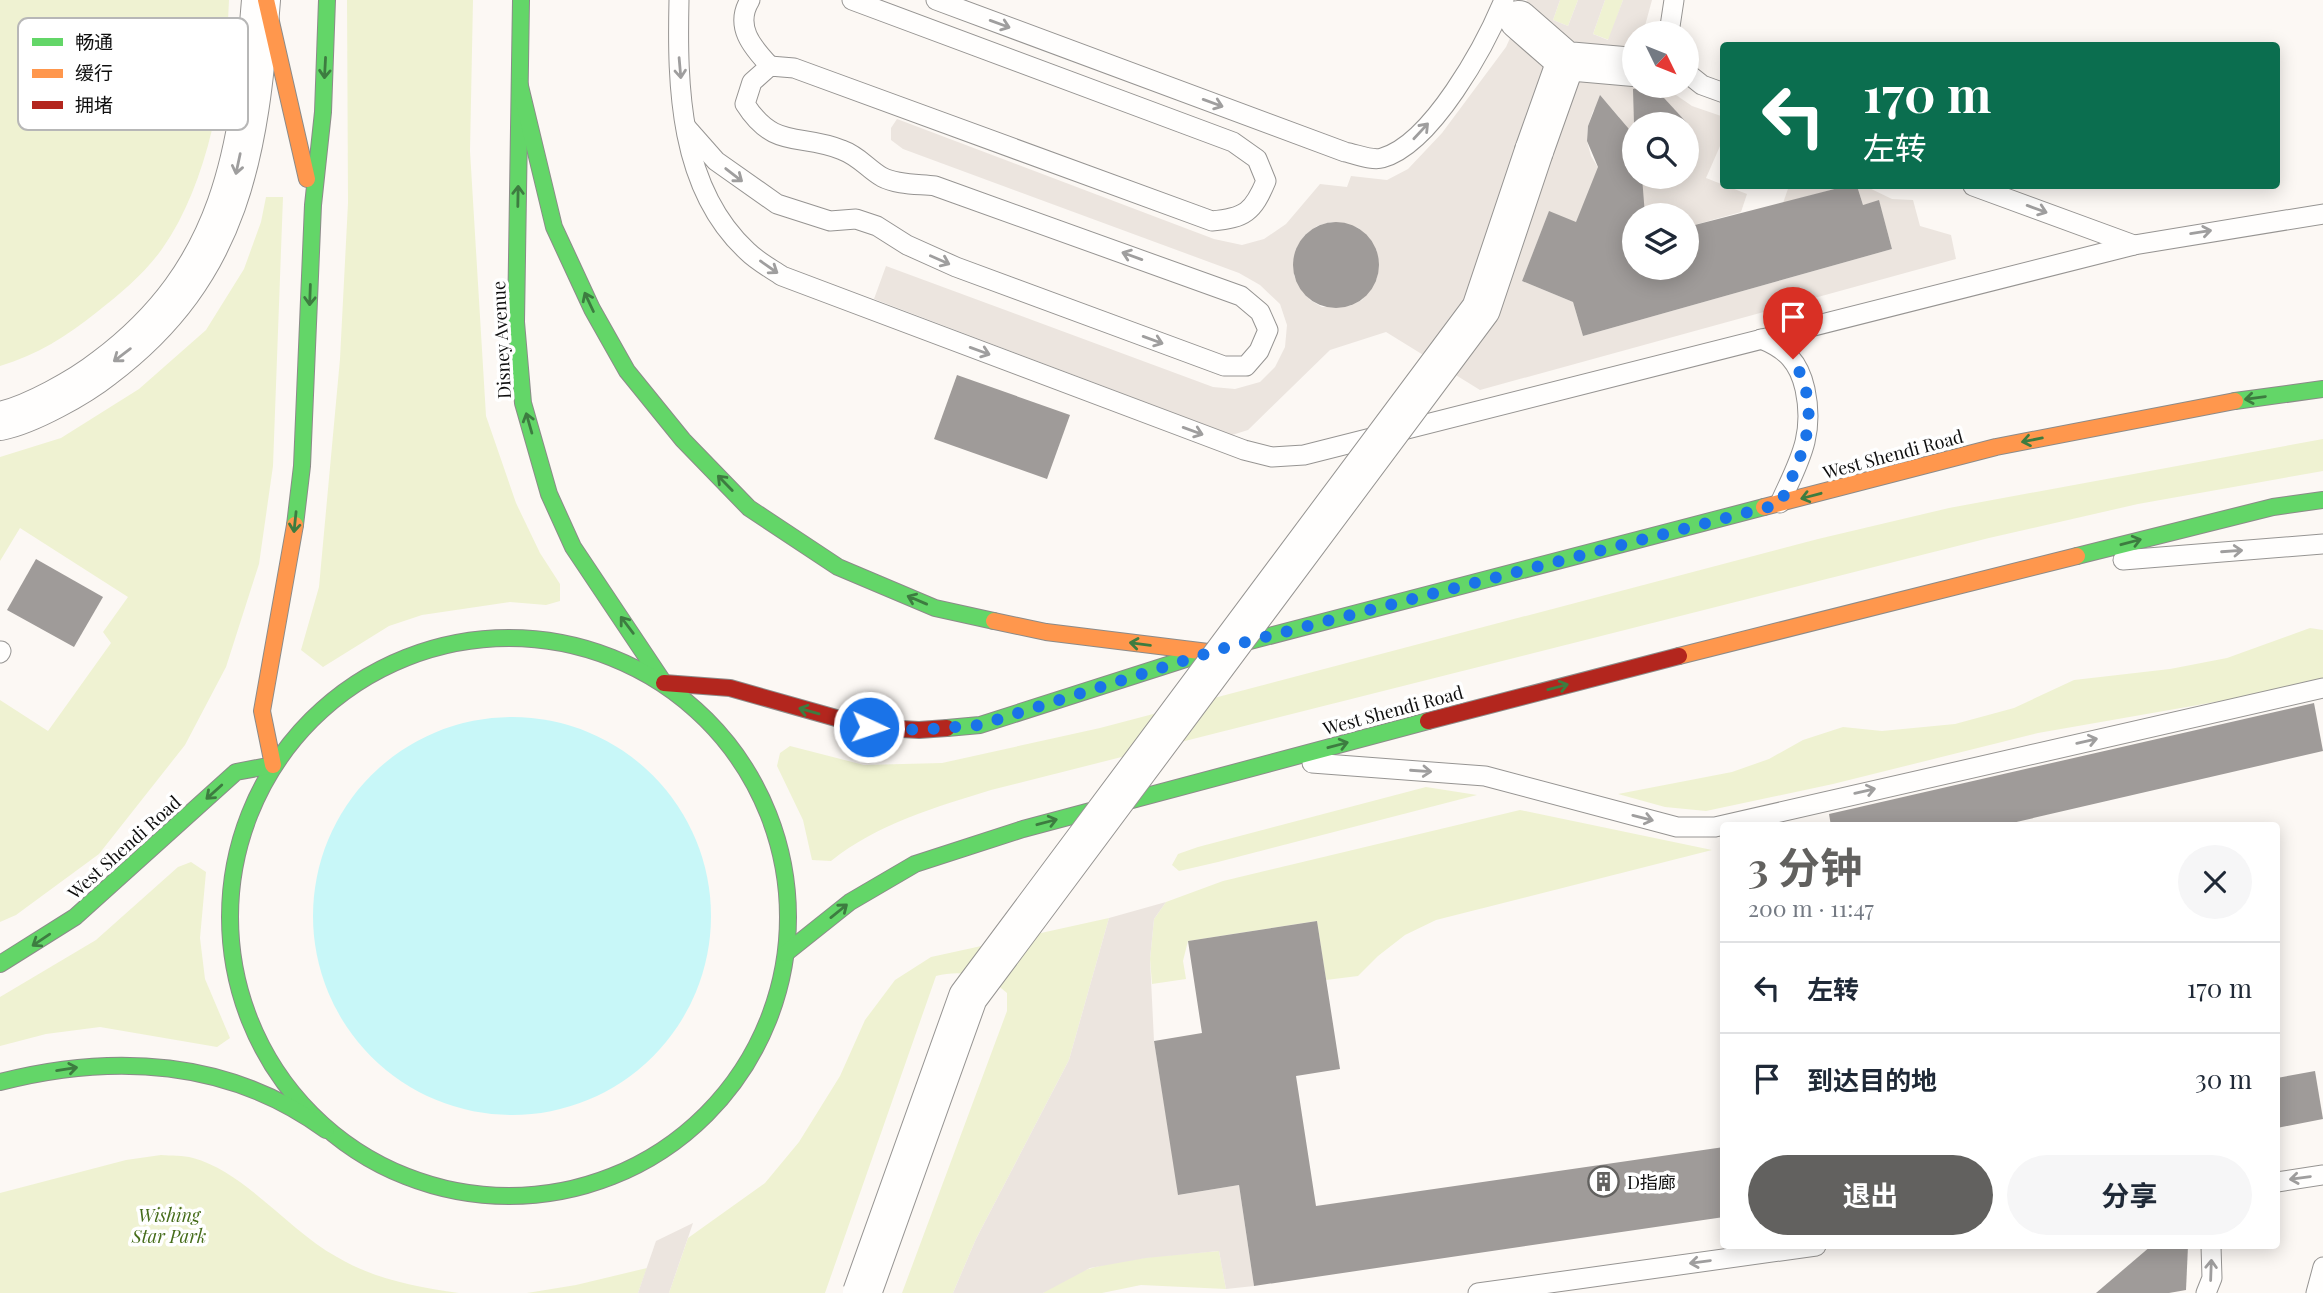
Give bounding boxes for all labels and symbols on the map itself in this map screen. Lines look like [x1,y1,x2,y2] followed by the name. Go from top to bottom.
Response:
[18,18,248,130] legend
[988,19,1010,31] one-way arrow
[1622,21,1699,98] north arrow
[75,28,113,54] text: 畅通
[318,56,331,79] one-way arrow
[674,56,687,79] one-way arrow
[75,59,113,85] text: 缓行
[75,91,113,117] text: 拥堵
[1202,98,1224,110] one-way arrow
[1413,123,1430,140] one-way arrow
[231,152,244,175] one-way arrow
[725,167,743,182] one-way arrow
[511,185,525,208] one-way arrow
[2025,204,2047,216] one-way arrow
[2189,225,2212,238] one-way arrow
[1122,249,1144,261] one-way arrow
[929,254,950,267] one-way arrow
[759,260,778,274] one-way arrow
[486,281,516,399] street label: Disney Avenue
[303,283,316,306] one-way arrow
[1763,287,1823,359] pin
[582,292,595,313] one-way arrow
[1141,335,1163,347] one-way arrow
[969,346,990,358] one-way arrow
[114,347,132,362] one-way arrow
[2245,392,2267,405] one-way arrow
[521,412,534,434] one-way arrow
[1819,424,1966,484] street label: West Shendi Road
[1182,425,1204,438] one-way arrow
[2021,434,2044,447] one-way arrow
[716,475,733,492] one-way arrow
[1801,490,1823,503] one-way arrow
[289,510,302,533] one-way arrow
[2120,535,2142,548] one-way arrow
[2220,544,2243,557] one-way arrow
[907,593,929,606] one-way arrow
[620,616,635,635] one-way arrow
[1129,637,1152,650] one-way arrow
[1319,680,1466,740] street label: West Shendi Road
[1546,680,1569,693] one-way arrow
[832,690,906,764] position arrow
[798,703,820,716] one-way arrow
[2075,734,2098,747] one-way arrow
[1326,738,1349,751] one-way arrow
[1410,765,1432,778] one-way arrow
[205,784,223,800] one-way arrow
[1853,784,1876,797] one-way arrow
[62,790,186,905] street label: West Shendi Road
[1631,812,1654,826] one-way arrow
[1035,815,1058,828] one-way arrow
[830,903,848,918] one-way arrow
[32,933,51,947] one-way arrow
[55,1062,78,1075] one-way arrow
[1587,1165,1621,1199] building icon: D指廊
[1627,1170,1676,1194] place label: D指廊
[2289,1172,2312,1185] one-way arrow
[131,1203,206,1248] park label: Wishing Star Park
[1689,1256,1712,1269] one-way arrow
[2204,1259,2217,1282] one-way arrow

